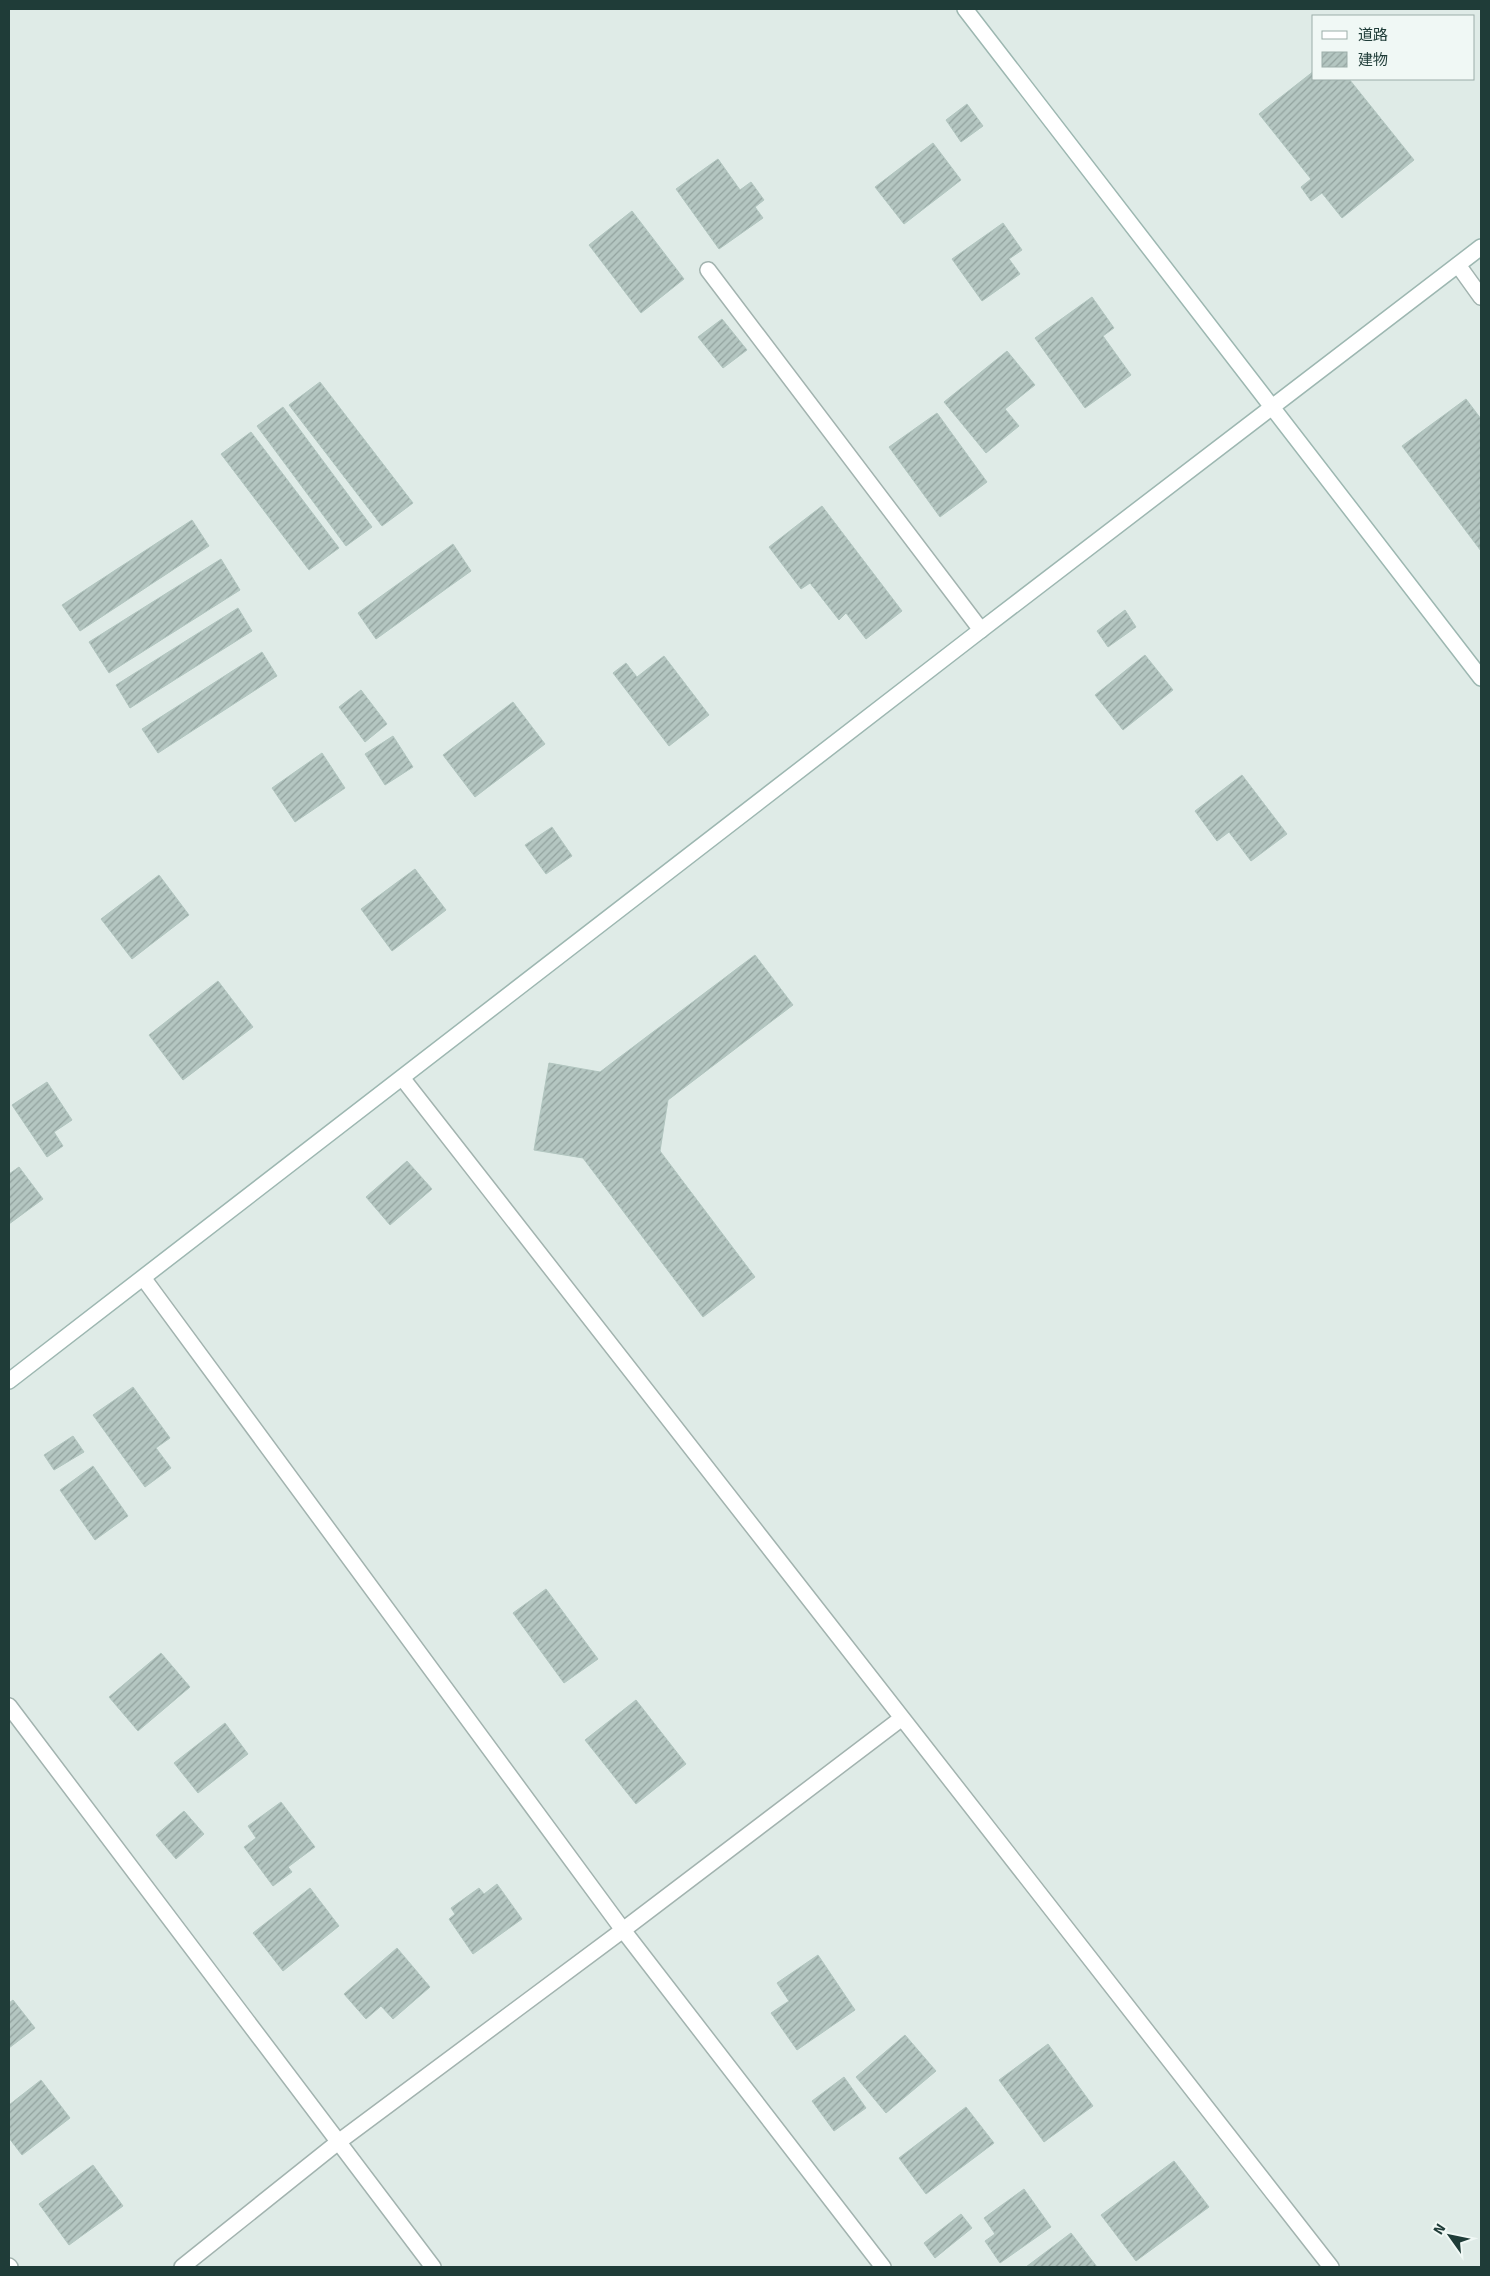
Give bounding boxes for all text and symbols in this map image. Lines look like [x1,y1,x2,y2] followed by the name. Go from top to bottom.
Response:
[1312,15,1475,80] legend
[1358,26,1388,44] text: 道路
[1358,51,1388,69] text: 建物
[1425,2211,1475,2261] north arrow
[1430,2220,1449,2238] text: N

